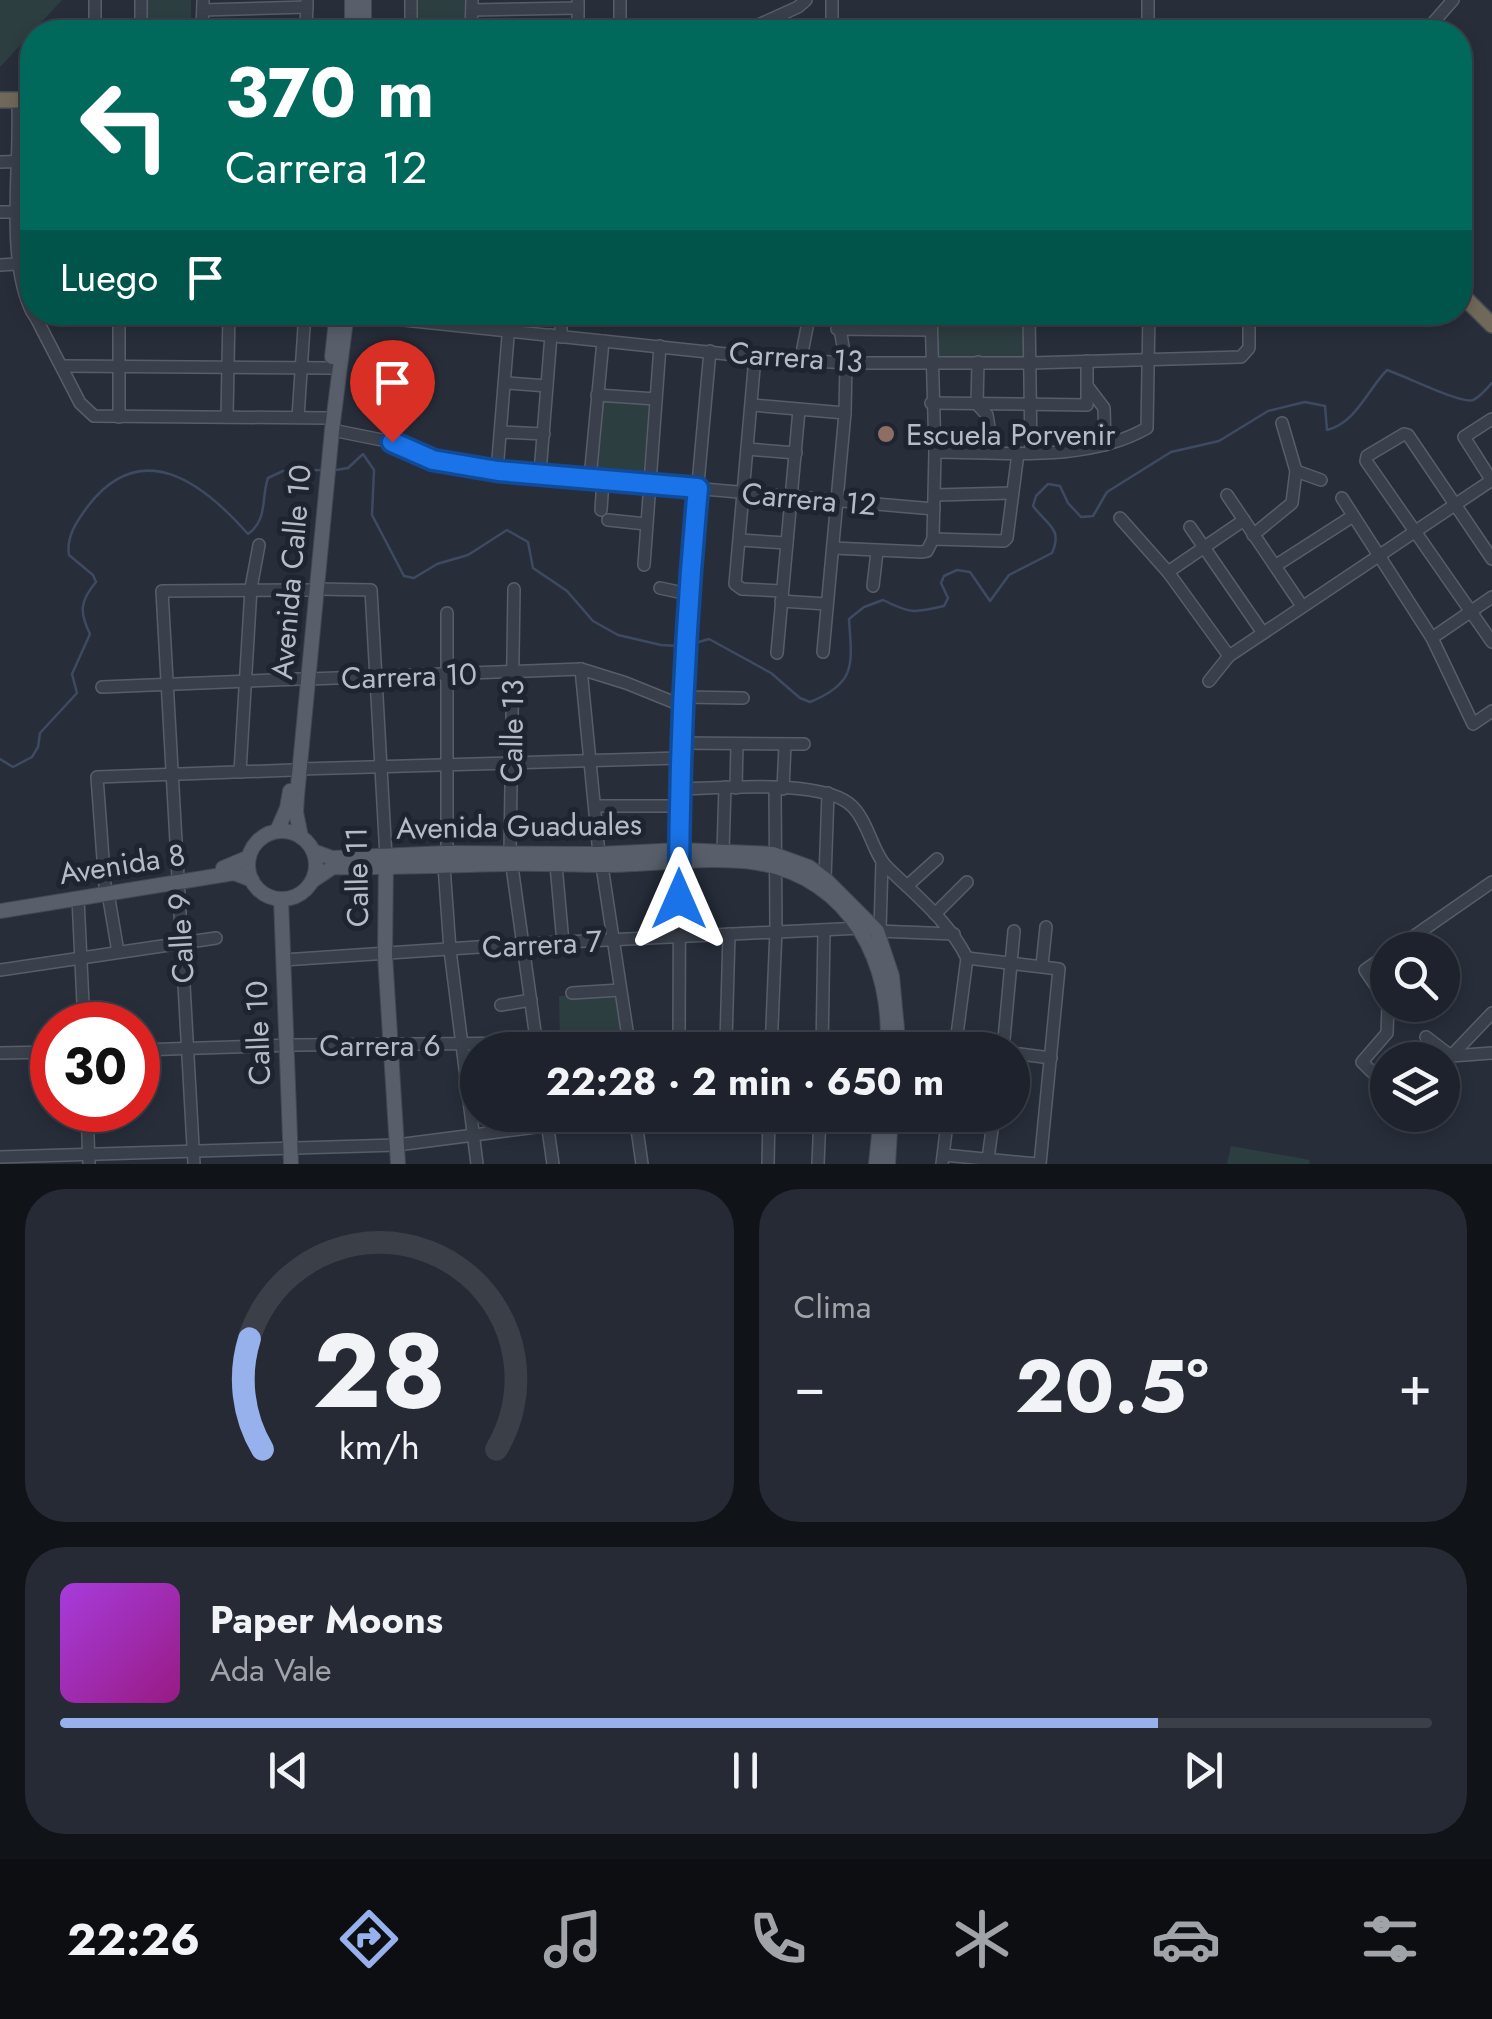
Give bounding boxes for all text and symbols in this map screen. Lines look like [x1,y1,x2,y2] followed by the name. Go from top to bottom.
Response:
[225,42,434,143] text: 370 m
[60,60,190,190] icon: left
[225,135,427,200] text: Carrera 12
[60,250,158,305] text: Luego
[178,250,233,305] icon: arrive
[728,331,864,383] street label: Carrera 13
[350,340,435,443] pin
[365,355,420,410] icon: arrive
[906,413,1116,456] place label: Escuela Porvenir
[875,423,897,445] marker: Escuela Porvenir
[260,463,322,681] street label: Avenida Calle 10
[740,472,878,526] street label: Carrera 12
[340,652,478,700] street label: Carrera 10
[490,679,534,783] street label: Calle 13
[396,802,642,850] street label: Avenida Guaduales
[335,827,379,927] street label: Calle 11
[56,833,188,895] street label: Avenida 8
[627,847,731,951] position arrow
[157,892,205,984] street label: Calle 9
[481,919,603,969] street label: Carrera 7
[1370,932,1460,1132] map controls
[1370,932,1460,1022] button: search
[235,980,281,1086] street label: Calle 10
[30,1002,160,1132] speed limit sign: 30
[319,1024,441,1067] street label: Carrera 6
[1370,1042,1460,1132] button: layers
[546,1054,944,1109] text: 22:28 · 2 min · 650 m
[794,1284,871,1330] text: Clima
[313,1296,446,1446] text: 28
[1015,1332,1209,1440] text: 20.5°
[794,1346,826,1426] text: −
[1398,1346,1432,1426] text: +
[339,1421,420,1472] text: km/h
[210,1592,443,1647] text: Paper Moons
[210,1647,332,1693] text: Ada Vale
[261,1743,316,1798] icon: previous
[718,1743,773,1798] icon: pause
[1176,1743,1231,1798] icon: next
[334,1904,404,1974] icon: directions
[538,1904,608,1974] icon: music
[743,1904,813,1974] icon: phone
[947,1904,1017,1974] icon: climate
[1151,1904,1221,1974] icon: car
[1355,1904,1425,1974] icon: filters
[67,1907,200,1972] text: 22:26

